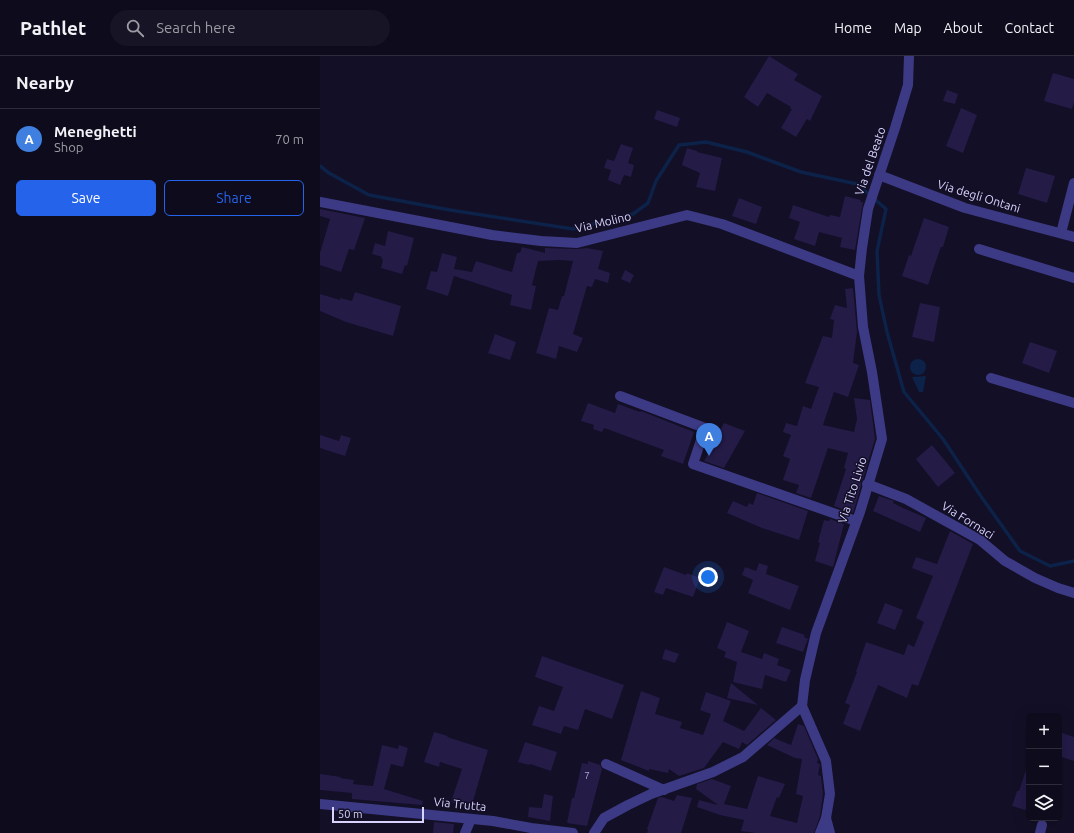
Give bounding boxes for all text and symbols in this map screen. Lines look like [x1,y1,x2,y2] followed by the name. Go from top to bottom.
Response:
[110,10,390,46] search box
[20,17,86,39] text: Pathlet
[124,17,146,39] icon: search
[156,19,236,36] text: Search here
[834,20,872,36] text: Home
[894,20,922,36] text: Map
[944,20,983,36] text: About
[1005,20,1054,36] text: Contact
[16,73,74,92] text: Nearby
[54,123,137,140] text: Meneghetti
[852,125,888,197] street label: Via del Beato
[24,132,34,146] text: A
[275,132,304,146] text: 70 m
[54,140,83,154] text: Shop
[936,177,1022,215] street label: Via degli Ontani
[16,180,156,216] button: Save
[164,180,304,216] button: Share
[574,209,632,235] street label: Via Molino
[696,423,722,456] pin: A
[835,455,869,525] street label: Via Tito Livio
[939,499,997,541] street label: Via Fornaci
[698,567,718,587] your location
[1026,713,1062,821] map controls
[1026,713,1062,749] button: +
[1026,749,1062,785] button: −
[584,770,590,781] house number: 7
[1026,785,1062,821] button: layers
[433,795,487,813] street label: Via Trutta
[332,805,424,824] scale bar
[338,808,362,820] text: 50 m

